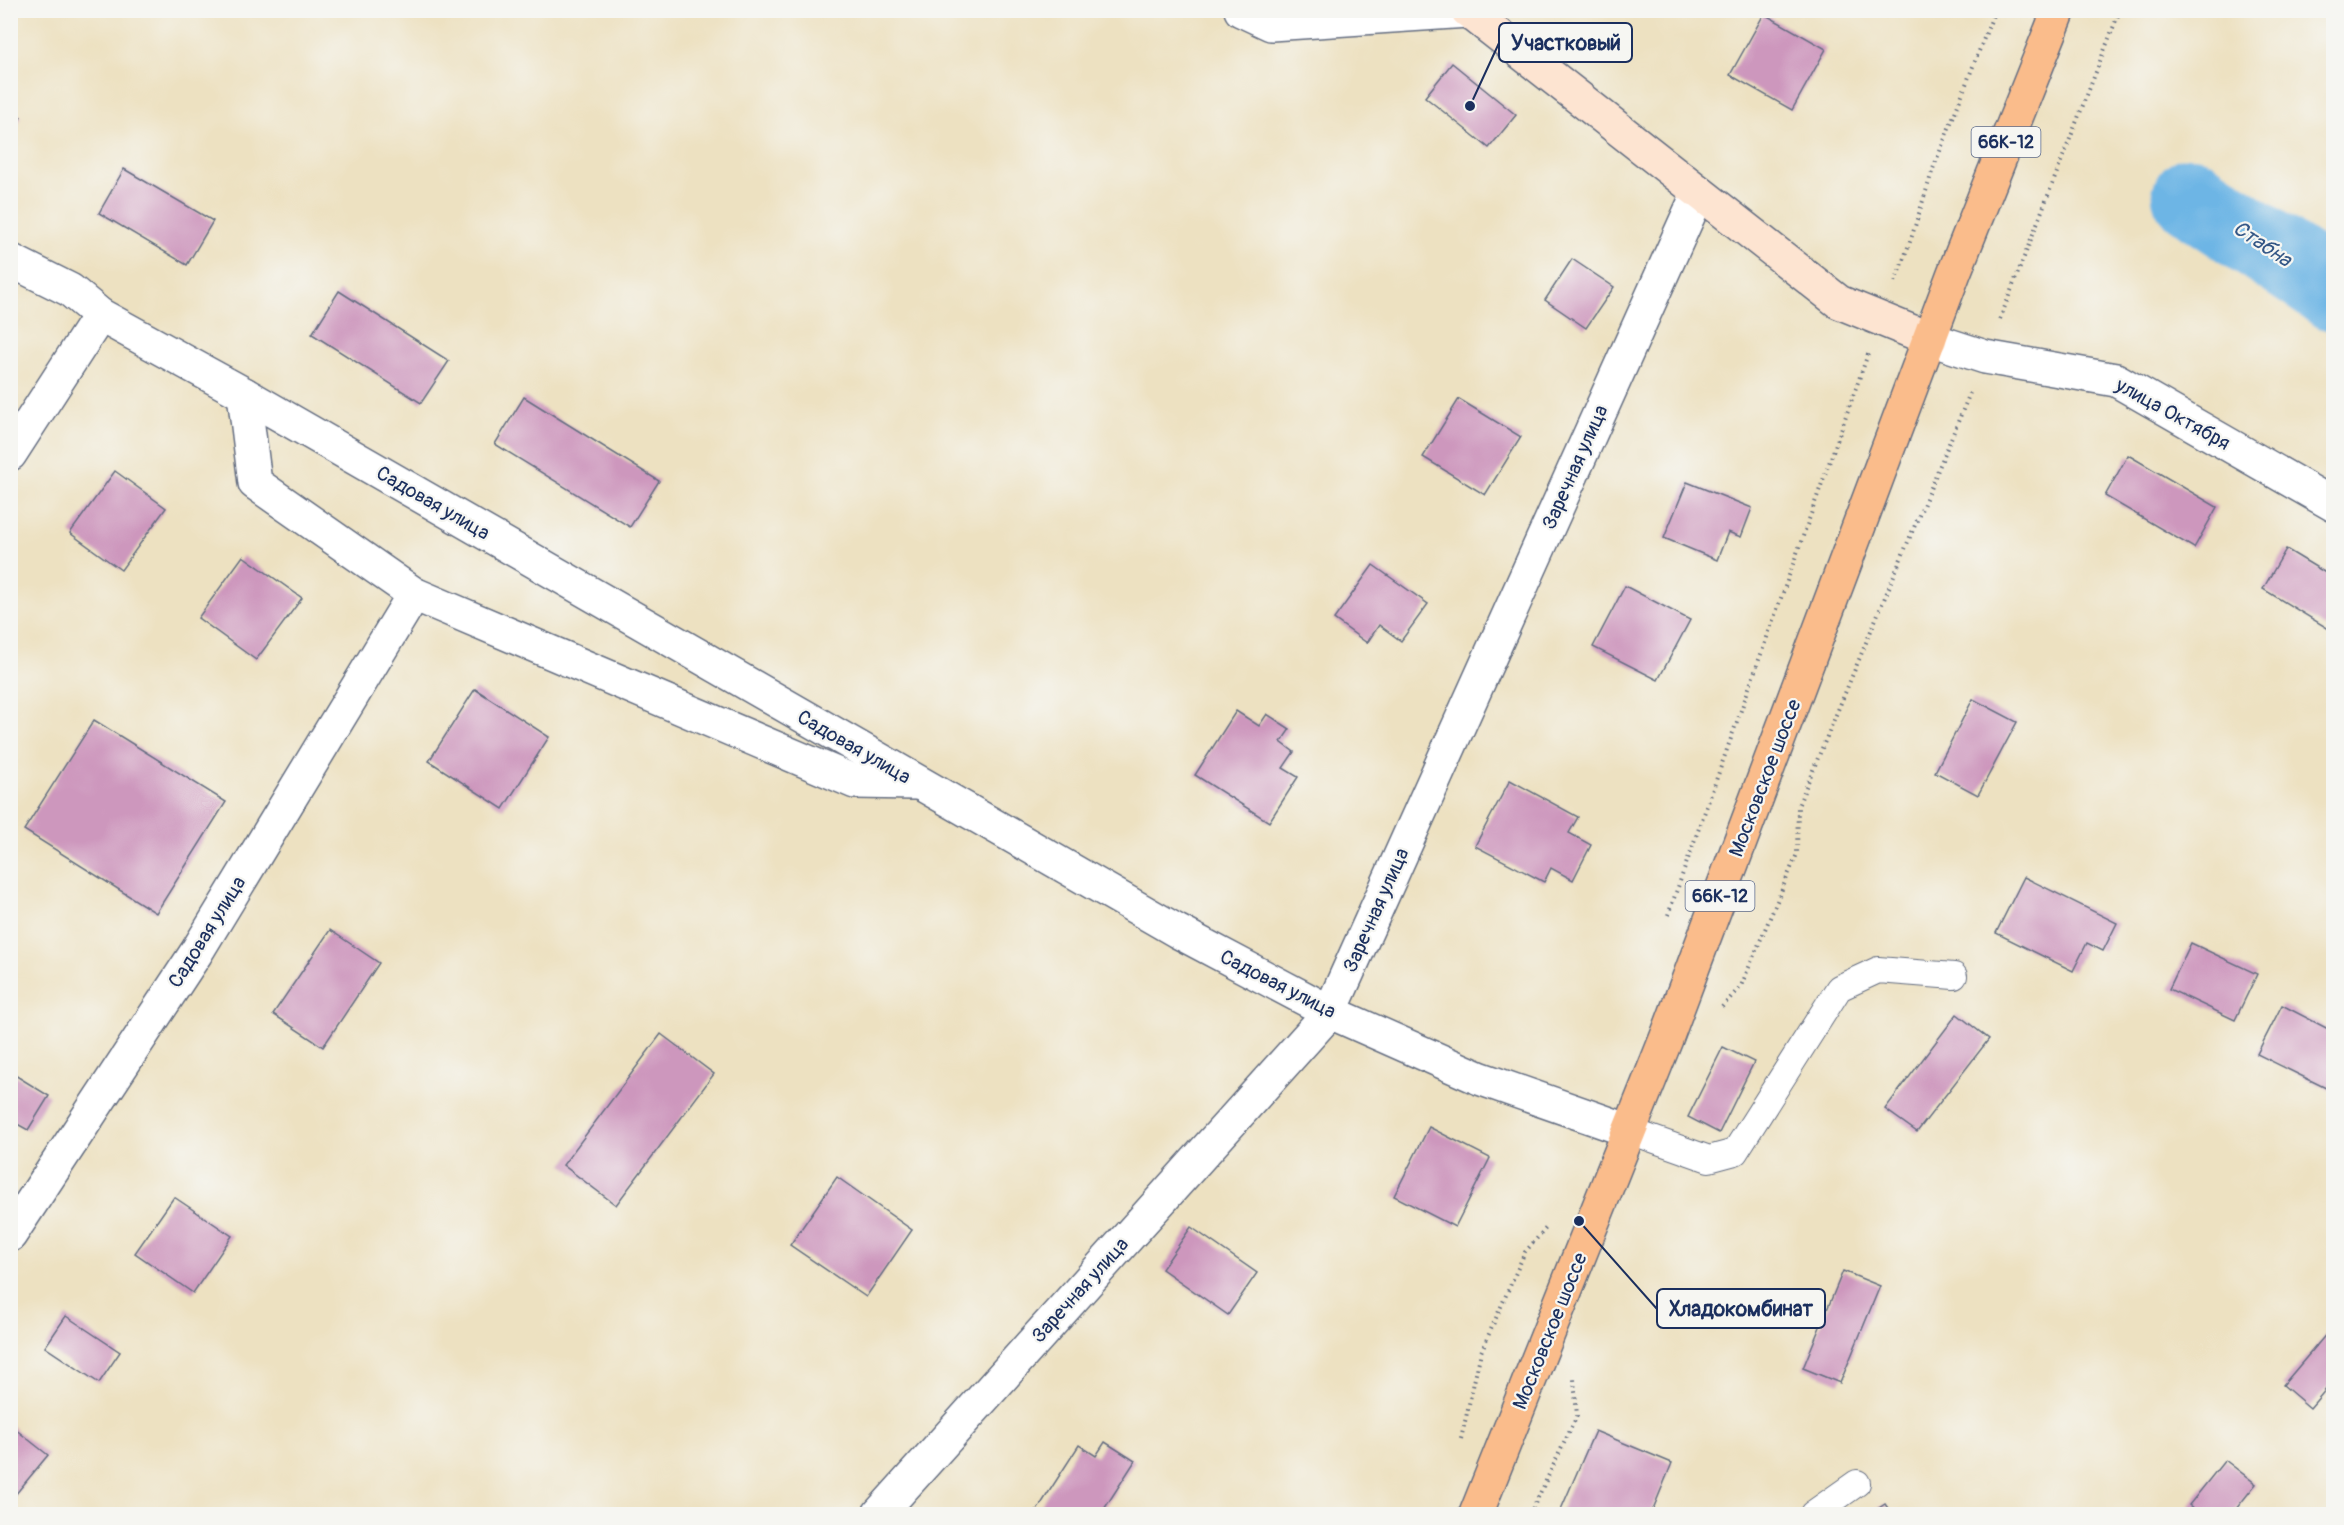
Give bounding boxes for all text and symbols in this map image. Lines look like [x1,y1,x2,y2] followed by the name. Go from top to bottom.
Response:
[1499,23,1632,62] callout: Участковый
[1511,30,1621,57] text: Участковый
[1972,127,2040,157] road number: 66К-12
[2228,215,2297,274] water label: Стабна
[2111,372,2235,456] street label: улица Октября
[1536,401,1614,533] street label: Заречная улица
[372,460,494,546] street label: Садовая улица
[1723,696,1807,860] street label: Московское шоссе
[793,704,915,790] street label: Садовая улица
[1337,844,1415,976] street label: Заречная улица
[163,871,251,993] street label: Садовая улица
[1686,881,1754,911] road number: 66К-12
[1216,944,1340,1024] street label: Садовая улица
[1026,1232,1134,1348] street label: Заречная улица
[1507,1249,1593,1413] street label: Московское шоссе
[1657,1289,1825,1328] callout: Хладокомбинат
[1669,1296,1814,1323] text: Хладокомбинат

